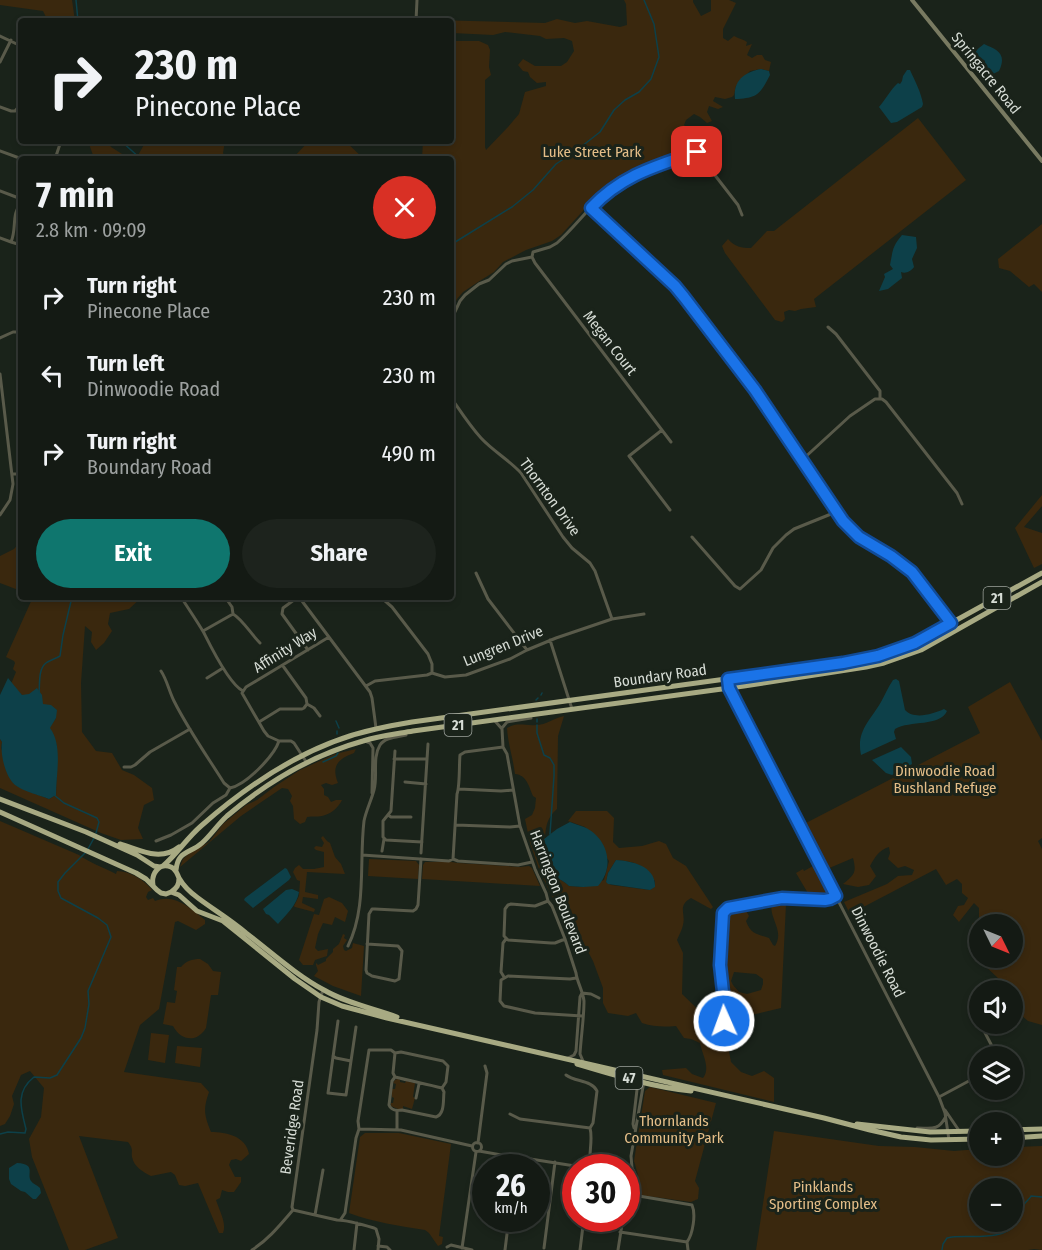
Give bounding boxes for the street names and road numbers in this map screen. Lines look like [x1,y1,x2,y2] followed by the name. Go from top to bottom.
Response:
[948,29,1024,117] street label: Springacre Road
[579,307,641,379] street label: Megan Court
[516,455,584,539] street label: Thornton Drive
[984,587,1010,609] road number: 21
[460,622,546,670] street label: Lungren Drive
[250,623,320,677] street label: Affinity Way
[612,661,708,691] street label: Boundary Road
[444,714,472,736] road number: 21
[526,827,590,957] street label: Harrington Boulevard
[847,903,909,1001] street label: Dinwoodie Road
[616,1067,642,1089] road number: 47
[276,1078,308,1176] street label: Beveridge Road

